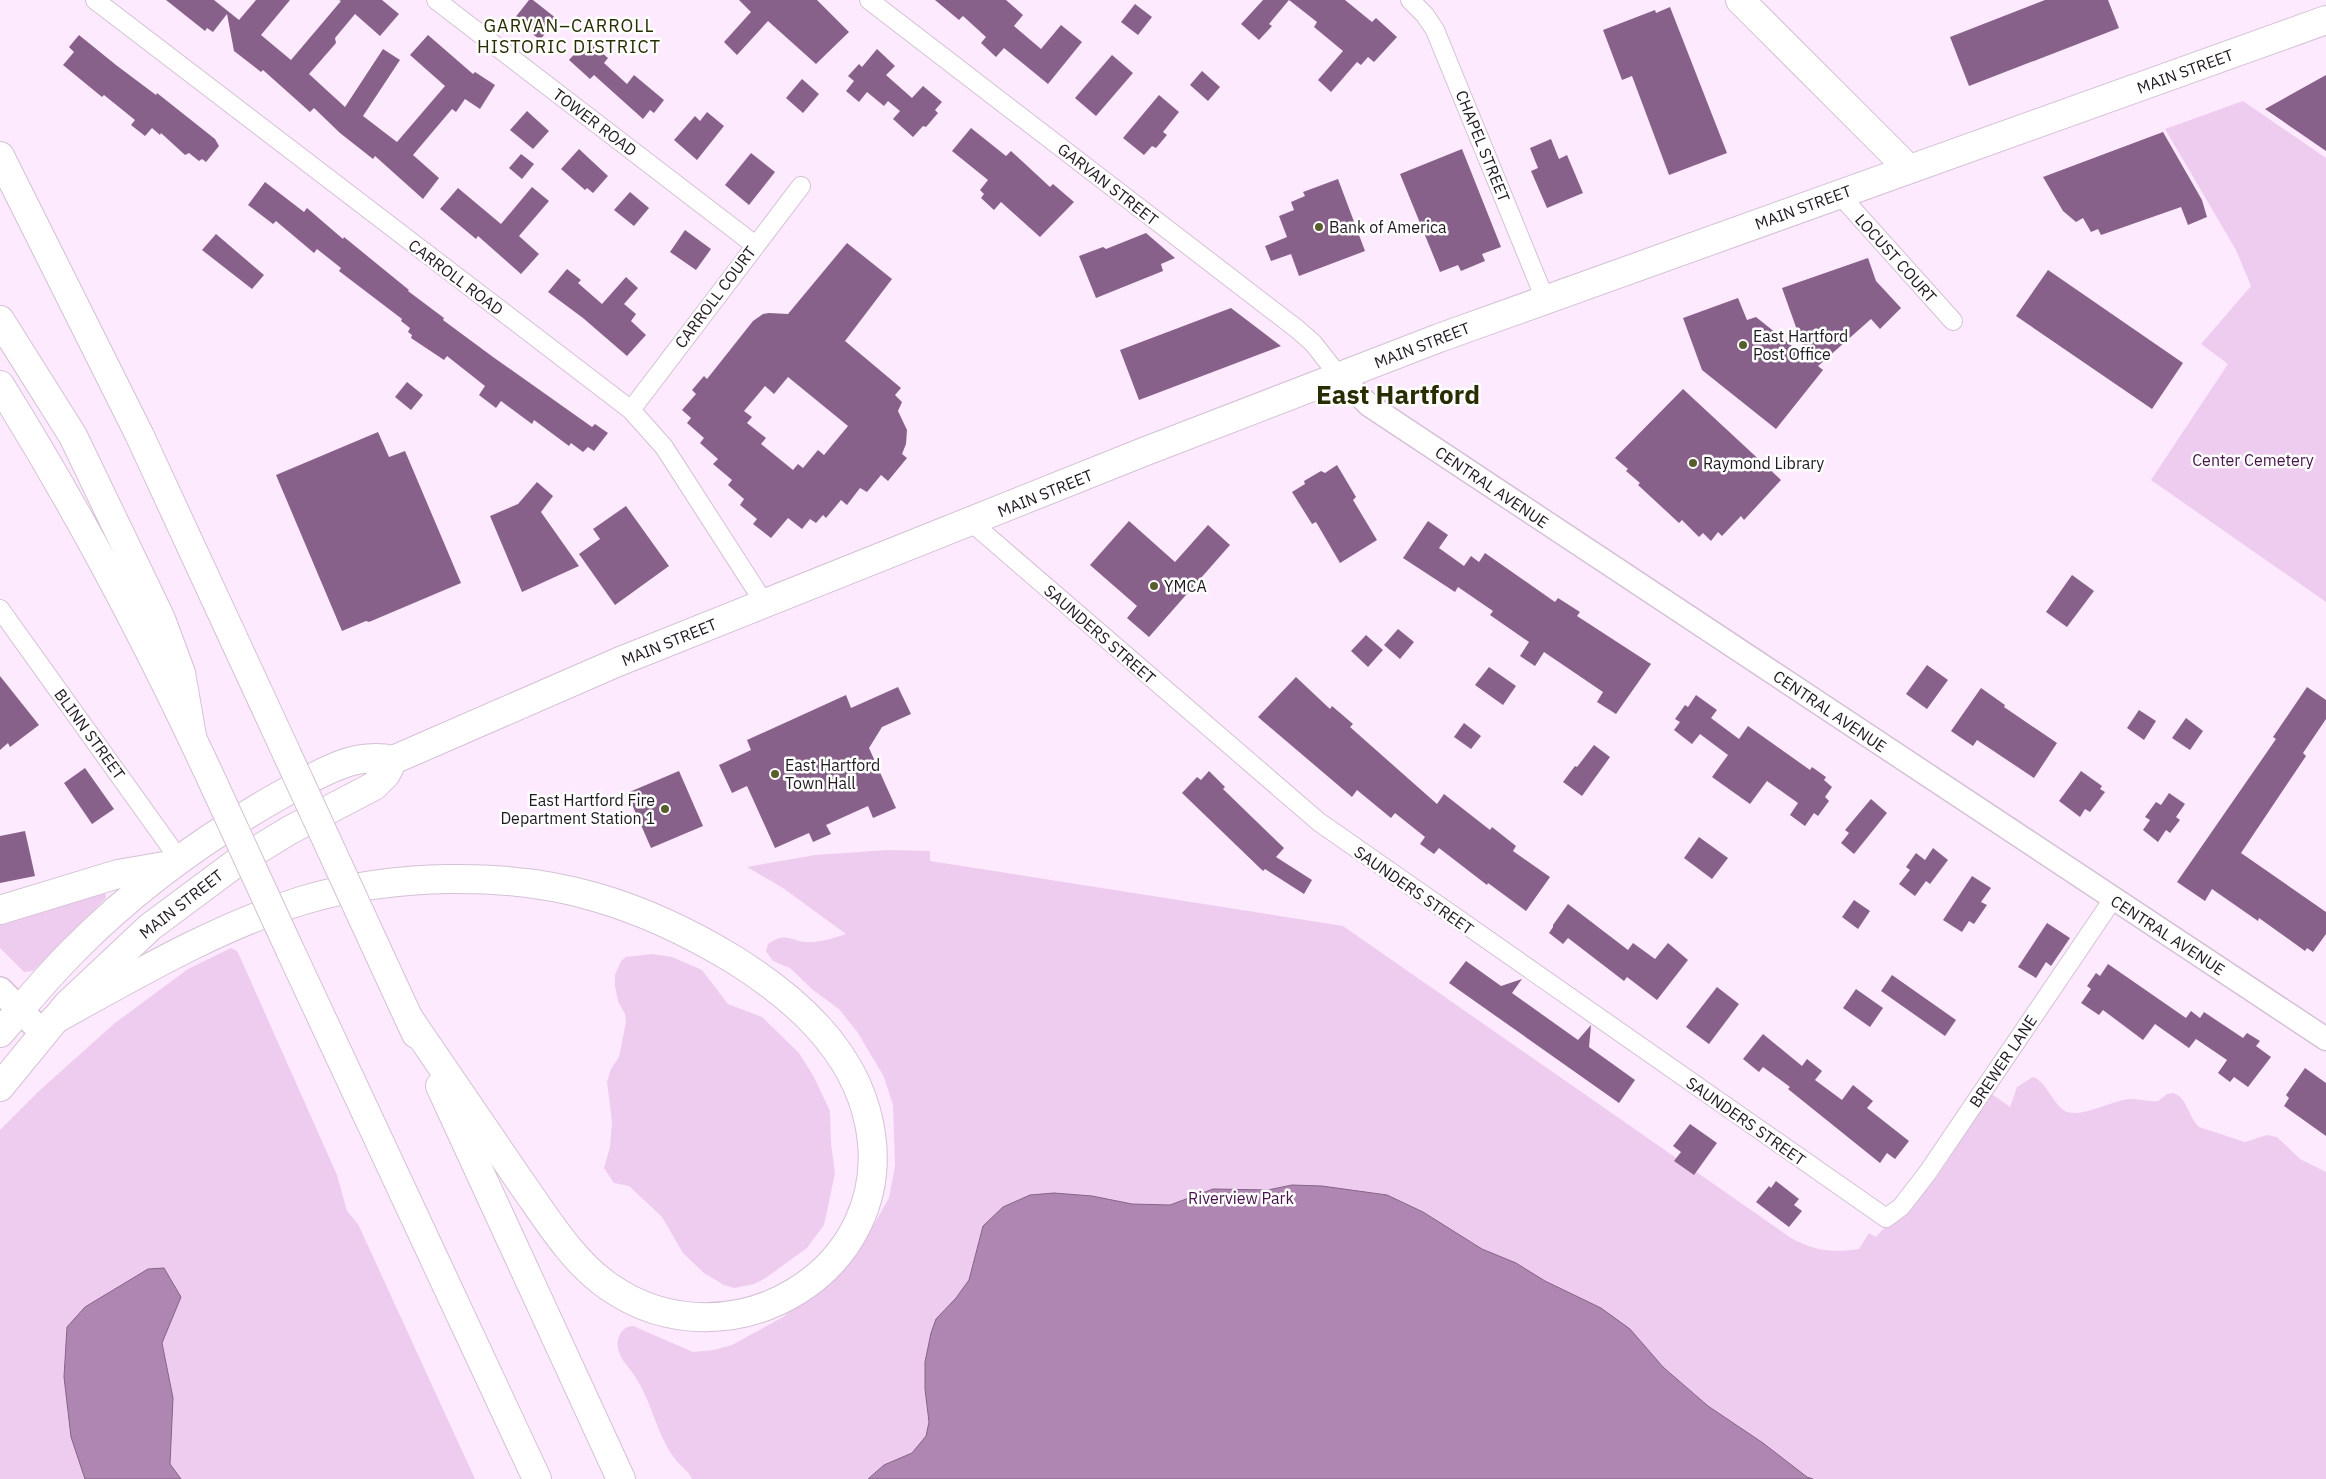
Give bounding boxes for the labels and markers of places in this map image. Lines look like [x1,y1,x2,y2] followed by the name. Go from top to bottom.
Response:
[1329,217,1447,237] place label: Bank of America
[1313,221,1325,233] marker: Bank of America
[1753,326,1848,364] place label: East Hartford Post Office
[1737,339,1749,351] marker: East Hartford Post Office
[1703,453,1824,473] place label: Raymond Library
[1687,457,1699,469] marker: Raymond Library
[1164,576,1207,596] place label: YMCA
[1148,580,1160,592] marker: YMCA
[785,755,880,793] place label: East Hartford Town Hall
[769,768,781,780] marker: East Hartford Town Hall
[500,790,655,828] place label: East Hartford Fire Department Station 1
[659,803,671,815] marker: East Hartford Fire Department Station 1

